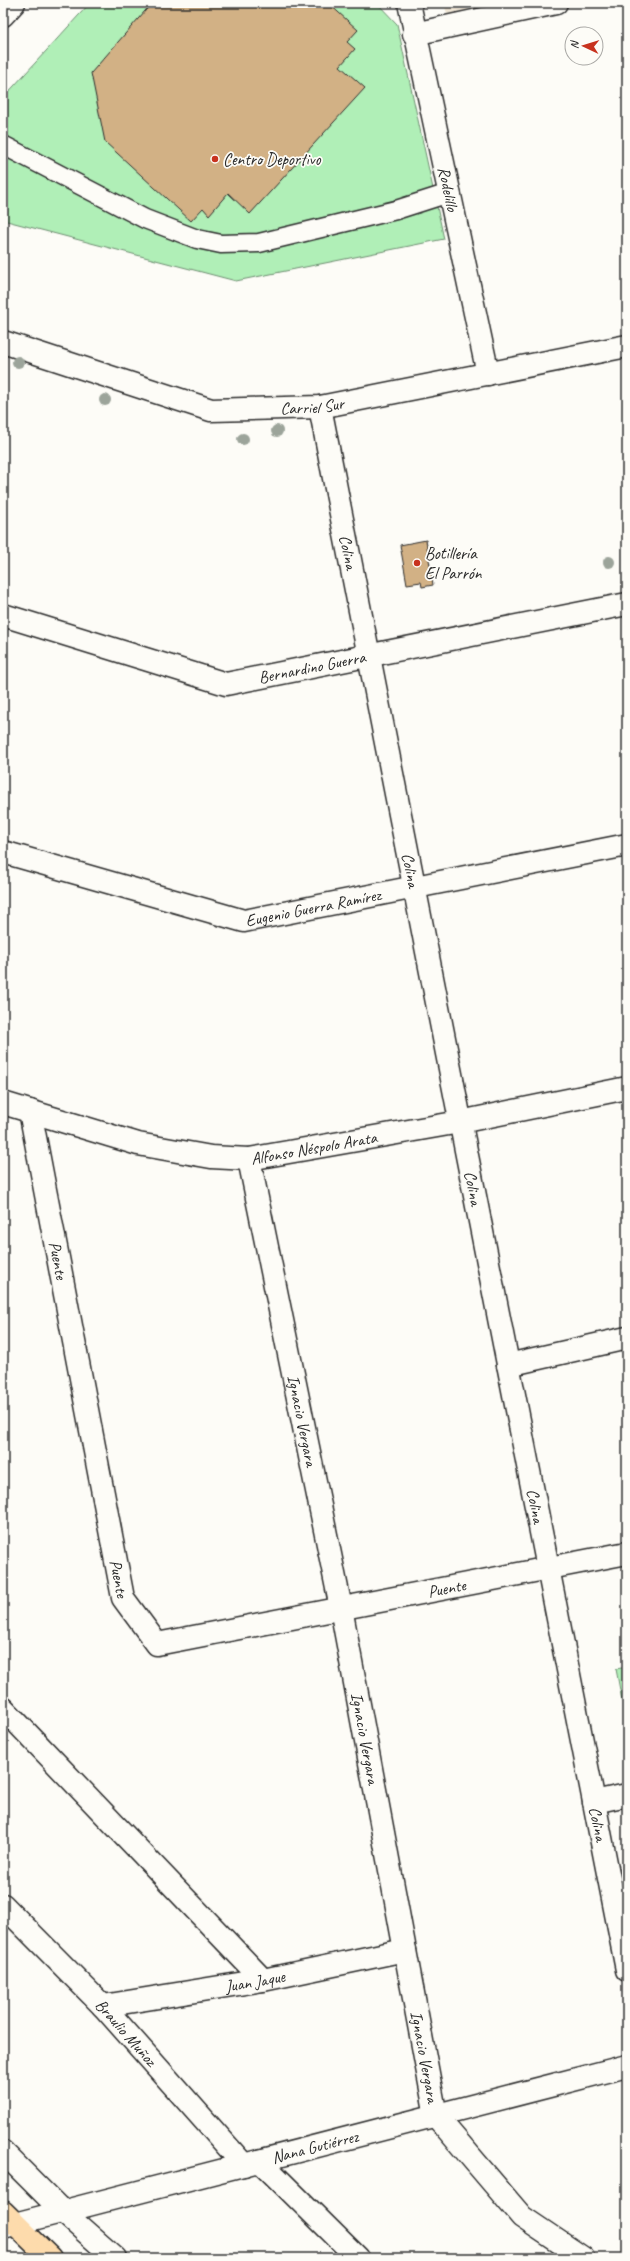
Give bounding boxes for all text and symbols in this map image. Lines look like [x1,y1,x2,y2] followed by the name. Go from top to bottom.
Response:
[564,26,604,66] north arrow
[567,39,581,49] text: N
[223,149,321,170] place label: Centro Deportivo
[210,154,220,164] marker: Centro Deportivo
[433,165,463,214] street label: Rodelillo
[280,392,348,419] street label: Carriel Sur
[334,533,362,573] street label: Colina
[425,543,483,584] place label: Botillería El Parrón
[412,558,422,568] marker: Botillería El Parrón
[257,646,369,688] street label: Bernardino Guerra
[397,851,425,891] street label: Colina
[244,884,384,931] street label: Eugenio Guerra Ramírez
[249,1127,380,1170] street label: Alfonso Néspolo Arata
[459,1169,487,1209] street label: Colina
[44,1240,72,1282] street label: Puente
[282,1373,322,1470] street label: Ignacio Vergara
[522,1487,549,1527] street label: Colina
[105,1558,133,1601] street label: Puente
[426,1574,469,1602] street label: Puente
[346,1691,384,1788] street label: Ignacio Vergara
[584,1805,612,1845] street label: Colina
[223,1965,288,1997] street label: Juan Jaque
[91,1994,162,2071] street label: Braulio Muñoz
[406,2009,444,2107] street label: Ignacio Vergara
[269,2125,362,2168] street label: Nana Gutiérrez

